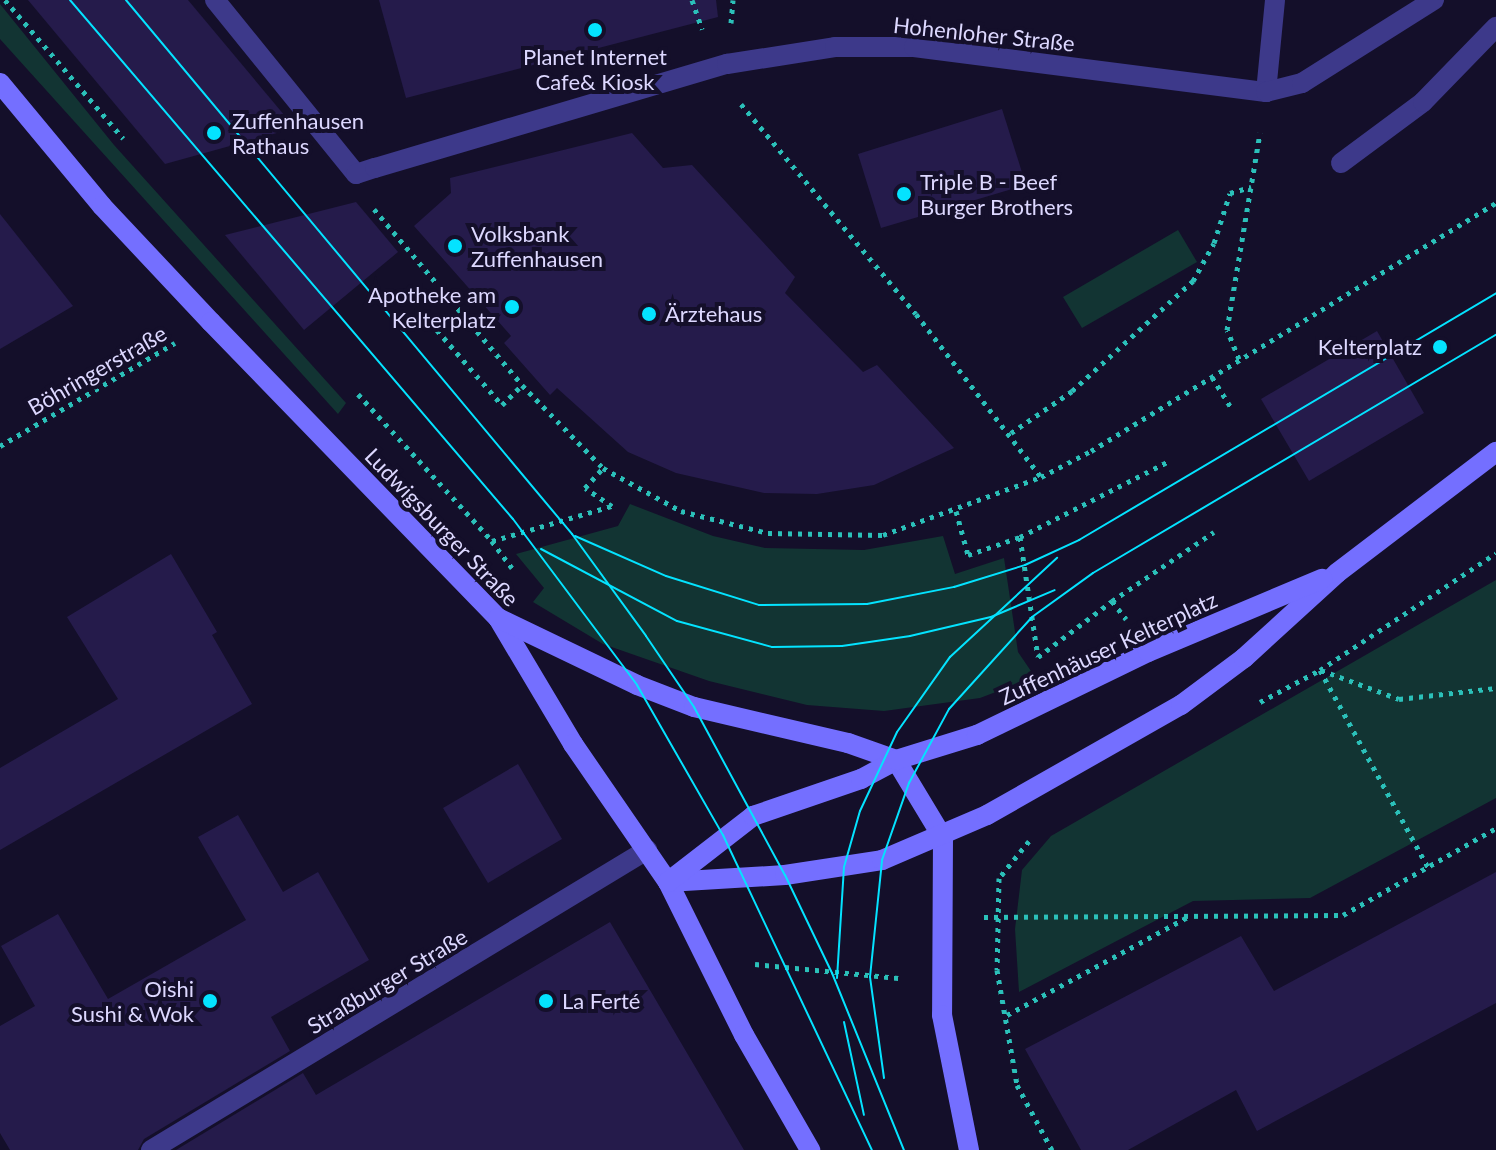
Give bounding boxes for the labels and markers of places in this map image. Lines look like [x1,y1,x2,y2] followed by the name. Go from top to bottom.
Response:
[586,21,604,39] marker: Planet Internet Cafe& Kiosk
[523,43,667,94] place label: Planet Internet Cafe& Kiosk
[232,107,364,158] place label: Zuffenhausen Rathaus
[203,122,225,144] marker: Zuffenhausen Rathaus
[920,168,1074,220] place label: Triple B - Beef Burger Brothers
[895,185,913,203] marker: Triple B - Beef Burger Brothers
[471,220,603,272] place label: Volksbank Zuffenhausen
[446,237,464,255] marker: Volksbank Zuffenhausen
[368,281,496,332] place label: Apotheke am Kelterplatz
[503,298,521,316] marker: Apotheke am Kelterplatz
[665,301,762,327] place label: Ärztehaus
[640,305,658,323] marker: Ärztehaus
[1318,334,1422,360] place label: Kelterplatz
[1429,336,1451,358] marker: Kelterplatz
[71,975,194,1026] place label: Oishi Sushi & Wok
[562,988,640,1014] place label: La Ferté
[201,992,219,1010] marker: Oishi Sushi & Wok
[537,992,555,1010] marker: La Ferté

